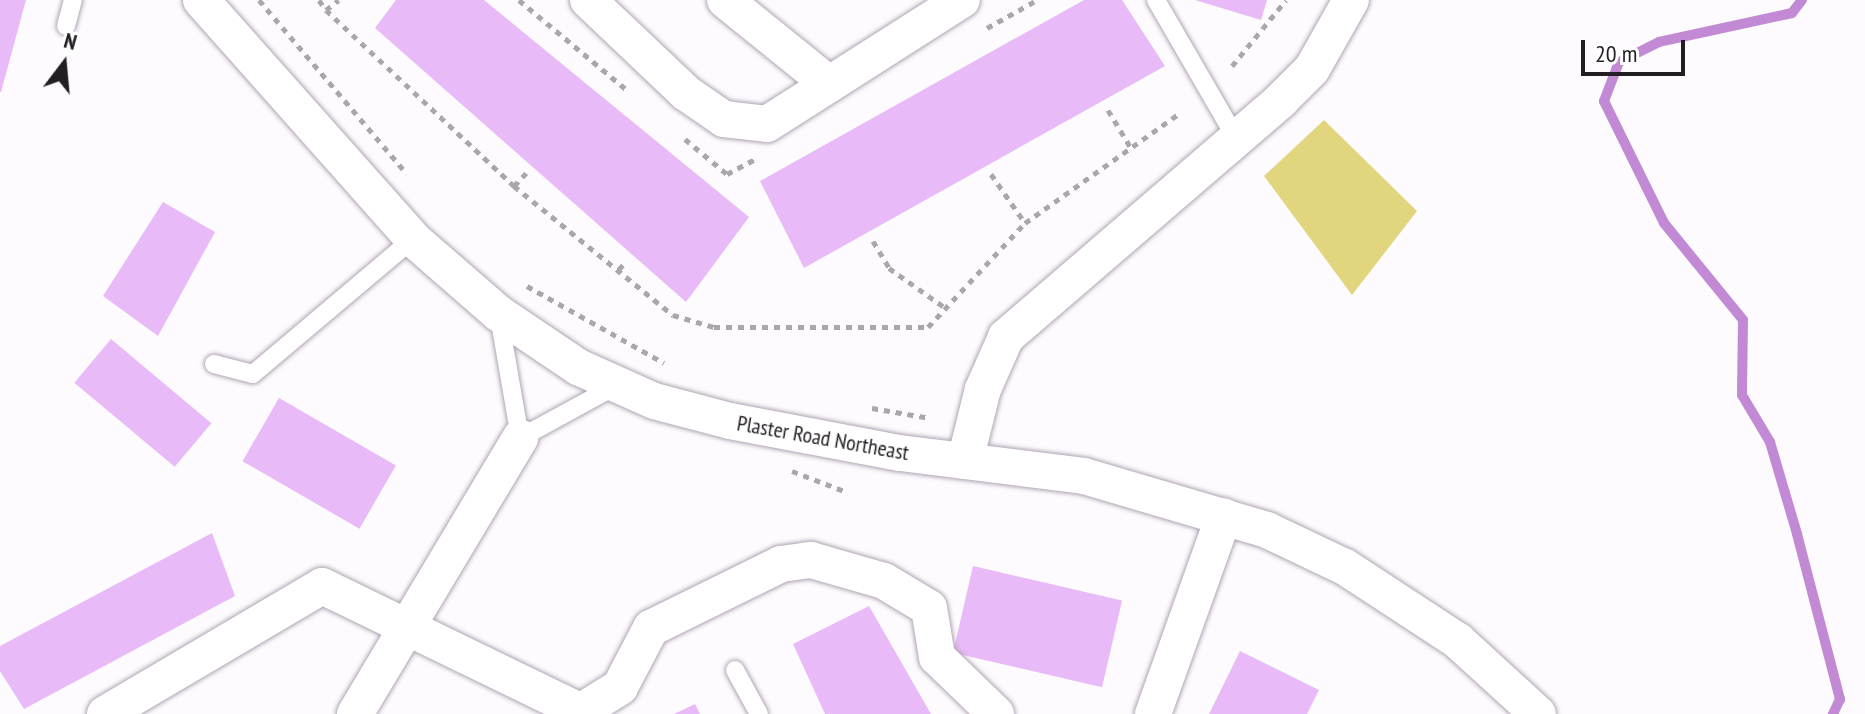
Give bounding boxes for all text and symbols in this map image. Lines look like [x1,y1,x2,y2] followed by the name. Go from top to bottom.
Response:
[24,24,104,104] north arrow
[1585,24,1689,74] scale bar
[61,26,80,56] text: N
[1595,38,1637,69] text: 20 m
[735,410,911,466] street label: Plaster Road Northeast

